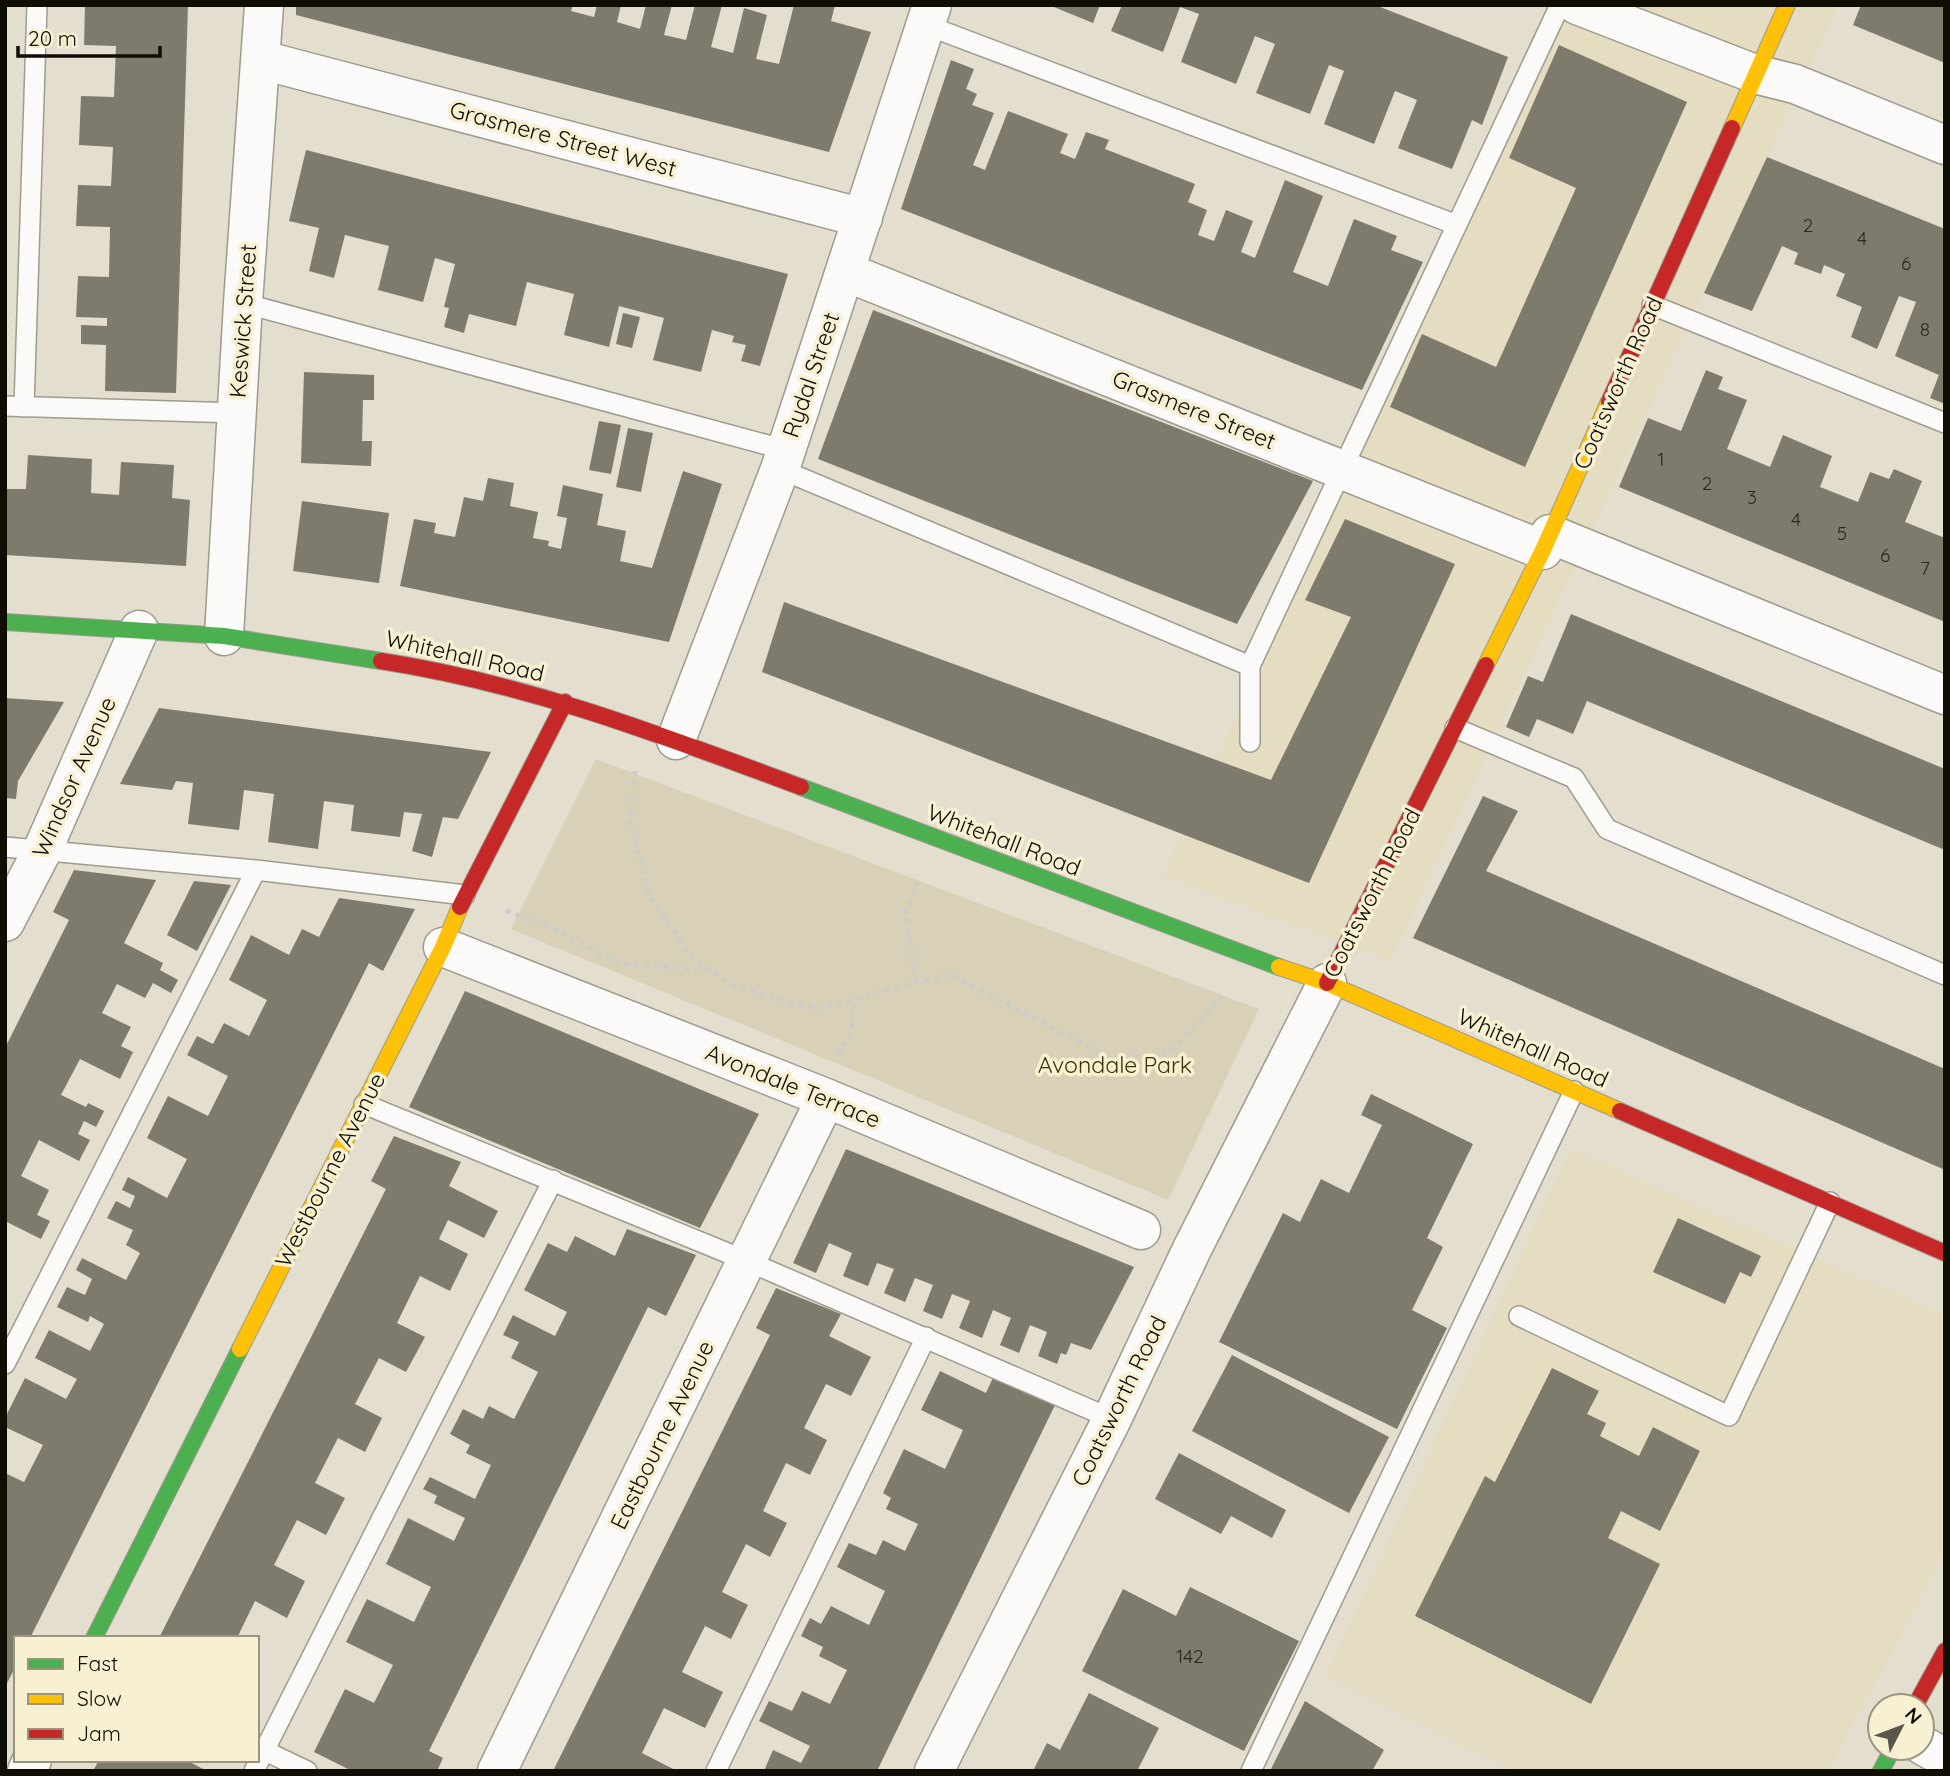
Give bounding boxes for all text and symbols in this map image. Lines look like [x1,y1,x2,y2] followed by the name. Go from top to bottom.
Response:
[18,14,159,58] scale bar
[28,25,77,51] text: 20 m
[447,94,680,183] street label: Grasmere Street West
[1803,213,1813,237] house number: 2
[1857,226,1867,250] house number: 4
[223,243,262,399] street label: Keswick Street
[1901,251,1911,275] house number: 6
[1566,292,1669,474] street label: Coatsworth Road
[776,308,846,441] street label: Rydal Street
[1920,317,1930,341] house number: 8
[1108,364,1280,456] street label: Grasmere Street
[1657,447,1665,471] house number: 1
[1702,471,1712,495] house number: 2
[1747,485,1757,509] house number: 3
[1791,507,1801,531] house number: 4
[1837,521,1847,545] house number: 5
[1880,543,1890,567] house number: 6
[1920,556,1930,580] house number: 7
[383,623,547,688] street label: Whitehall Road
[25,692,122,862] street label: Windsor Avenue
[923,797,1085,882] street label: Whitehall Road
[1316,803,1427,982] street label: Coatsworth Road
[1453,1001,1613,1094] street label: Whitehall Road
[701,1037,885,1134] street label: Avondale Terrace
[1038,1050,1192,1079] park label: Avondale Park
[268,1068,391,1272] street label: Westbourne Avenue
[1065,1311,1172,1491] street label: Coatsworth Road
[603,1336,720,1534] street label: Eastbourne Avenue
[14,1636,259,1762] legend
[1176,1644,1204,1668] house number: 142
[77,1650,118,1676] text: Fast
[77,1685,122,1711] text: Slow
[1866,1692,1936,1762] north arrow
[1900,1702,1927,1729] text: N
[77,1720,121,1746] text: Jam

